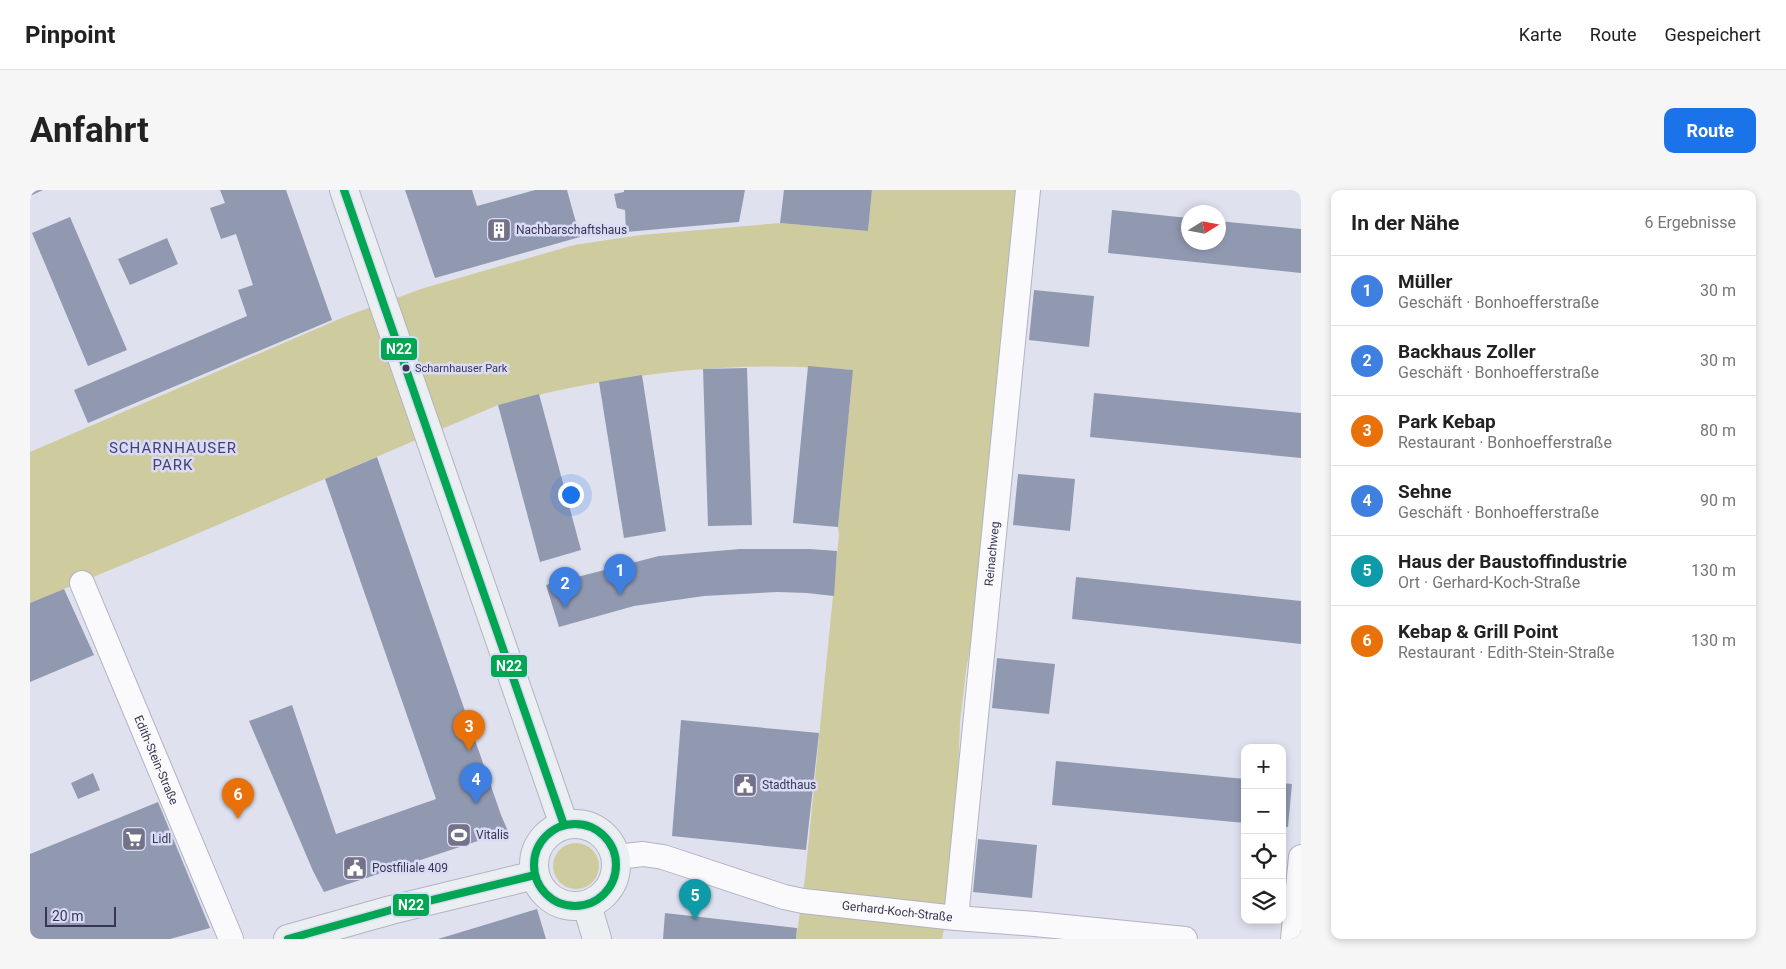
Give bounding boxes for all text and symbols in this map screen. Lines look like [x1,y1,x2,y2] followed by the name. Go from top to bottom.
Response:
[25,21,115,49] text: Pinpoint
[1519,24,1562,45] text: Karte
[1590,24,1637,45] text: Route
[1665,24,1761,45] text: Gespeichert
[1664,108,1756,153] button: Route
[30,110,149,151] text: Anfahrt
[1181,205,1226,250] north arrow
[1351,211,1459,235] text: In der Nähe
[1644,213,1736,232] text: 6 Ergebnisse
[486,217,512,243] building icon: Nachbarschaftshaus
[516,223,627,237] place label: Nachbarschaftshaus
[1398,270,1453,293] text: Müller
[1362,281,1372,300] text: 1
[1700,281,1736,300] text: 30 m
[1398,293,1599,312] text: Geschäft · Bonhoefferstraße
[380,337,418,361] line badge: N22
[1398,340,1536,363] text: Backhaus Zoller
[386,341,412,357] text: N22
[1362,351,1372,370] text: 2
[1700,351,1736,370] text: 30 m
[415,362,508,375] place label: Scharnhauser Park
[401,363,411,373] marker: Scharnhauser Park
[1398,363,1599,382] text: Geschäft · Bonhoefferstraße
[1398,410,1496,433] text: Park Kebap
[1362,421,1372,440] text: 3
[1700,421,1736,440] text: 80 m
[1398,433,1612,452] text: Restaurant · Bonhoefferstraße
[109,439,237,474] district label: SCHARNHAUSER PARK
[1398,480,1452,503] text: Sehne
[558,482,584,508] your location
[1362,491,1372,510] text: 4
[1700,491,1736,510] text: 90 m
[1398,503,1599,522] text: Geschäft · Bonhoefferstraße
[982,521,1002,587] street label: Reinachweg
[1398,550,1627,573] text: Haus der Baustoffindustrie
[604,554,636,595] pin: 1
[1362,561,1372,580] text: 5
[1691,561,1736,580] text: 130 m
[549,567,581,608] pin: 2
[1398,573,1580,592] text: Ort · Gerhard-Koch-Straße
[1398,620,1558,643] text: Kebap & Grill Point
[1362,631,1372,650] text: 6
[1691,631,1736,650] text: 130 m
[1398,643,1615,662] text: Restaurant · Edith-Stein-Straße
[490,654,528,678] line badge: N22
[496,658,522,674] text: N22
[453,710,485,751] pin: 3
[131,713,181,807] street label: Edith-Stein-Straße
[1241,744,1286,924] map controls
[1241,744,1286,789] button: +
[460,763,492,804] pin: 4
[732,772,758,798] public building icon: Stadthaus
[222,778,254,819] pin: 6
[762,778,816,792] place label: Stadthaus
[1241,789,1286,834] button: −
[446,822,472,848] sports icon: Vitalis
[121,826,147,852] supermarket icon: Lidl
[476,828,509,842] place label: Vitalis
[152,832,171,846] place label: Lidl
[1241,834,1286,879] button: locate
[342,855,368,881] public building icon: Postfiliale 409
[372,861,448,875] place label: Postfiliale 409
[679,879,711,920] pin: 5
[1241,879,1286,924] button: layers
[392,893,430,917] line badge: N22
[398,897,424,913] text: N22
[841,898,953,925] street label: Gerhard-Koch-Straße
[45,904,116,927] scale bar
[52,908,84,924] text: 20 m

